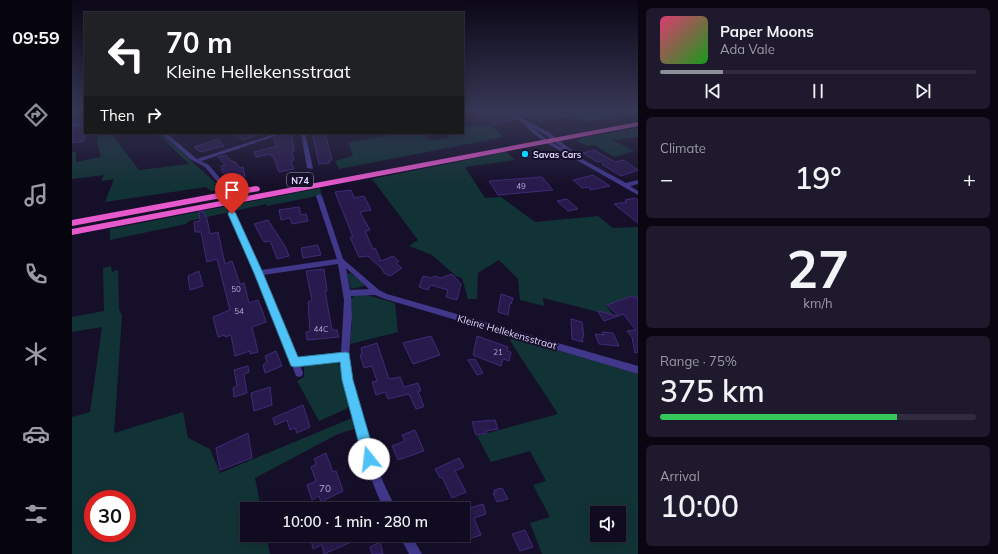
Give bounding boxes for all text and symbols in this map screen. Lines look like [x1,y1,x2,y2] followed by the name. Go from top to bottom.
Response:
[720,22,814,41] text: Paper Moons
[166,25,232,60] text: 70 m
[12,26,60,49] text: 09:59
[100,28,152,80] icon: left
[720,41,775,57] text: Ada Vale
[166,60,351,83] text: Kleine Hellekensstraat
[702,80,724,102] icon: previous
[807,80,829,102] icon: pause
[912,80,934,102] icon: next
[22,101,50,129] icon: directions
[143,104,165,126] icon: right
[100,106,135,125] text: Then
[660,140,706,156] text: Climate
[520,149,530,159] marker: Savas Cars
[533,149,582,160] place label: Savas Cars
[794,159,842,197] text: 19°
[660,165,673,193] text: −
[963,165,976,193] text: +
[215,173,249,214] pin
[287,173,313,187] road number: N74
[221,179,243,201] icon: arrive
[22,181,50,209] icon: music
[516,181,526,191] house number: 49
[787,236,849,301] text: 27
[22,260,50,288] icon: phone
[231,284,241,294] house number: 50
[803,295,833,311] text: km/h
[234,306,244,316] house number: 54
[456,312,559,353] street label: Kleine Hellekensstraat
[313,324,329,334] house number: 44C
[22,340,50,368] icon: climate
[493,347,503,357] house number: 21
[660,353,737,369] text: Range · 75%
[660,372,765,410] text: 375 km
[22,420,50,448] icon: car
[348,438,390,480] position arrow
[660,468,700,484] text: Arrival
[319,482,331,495] house number: 70
[660,487,739,525] text: 10:00
[84,490,136,542] speed limit sign: 30
[22,500,50,528] icon: filters
[590,506,626,542] map controls
[590,506,626,542] button: sound
[282,512,428,531] text: 10:00 · 1 min · 280 m

